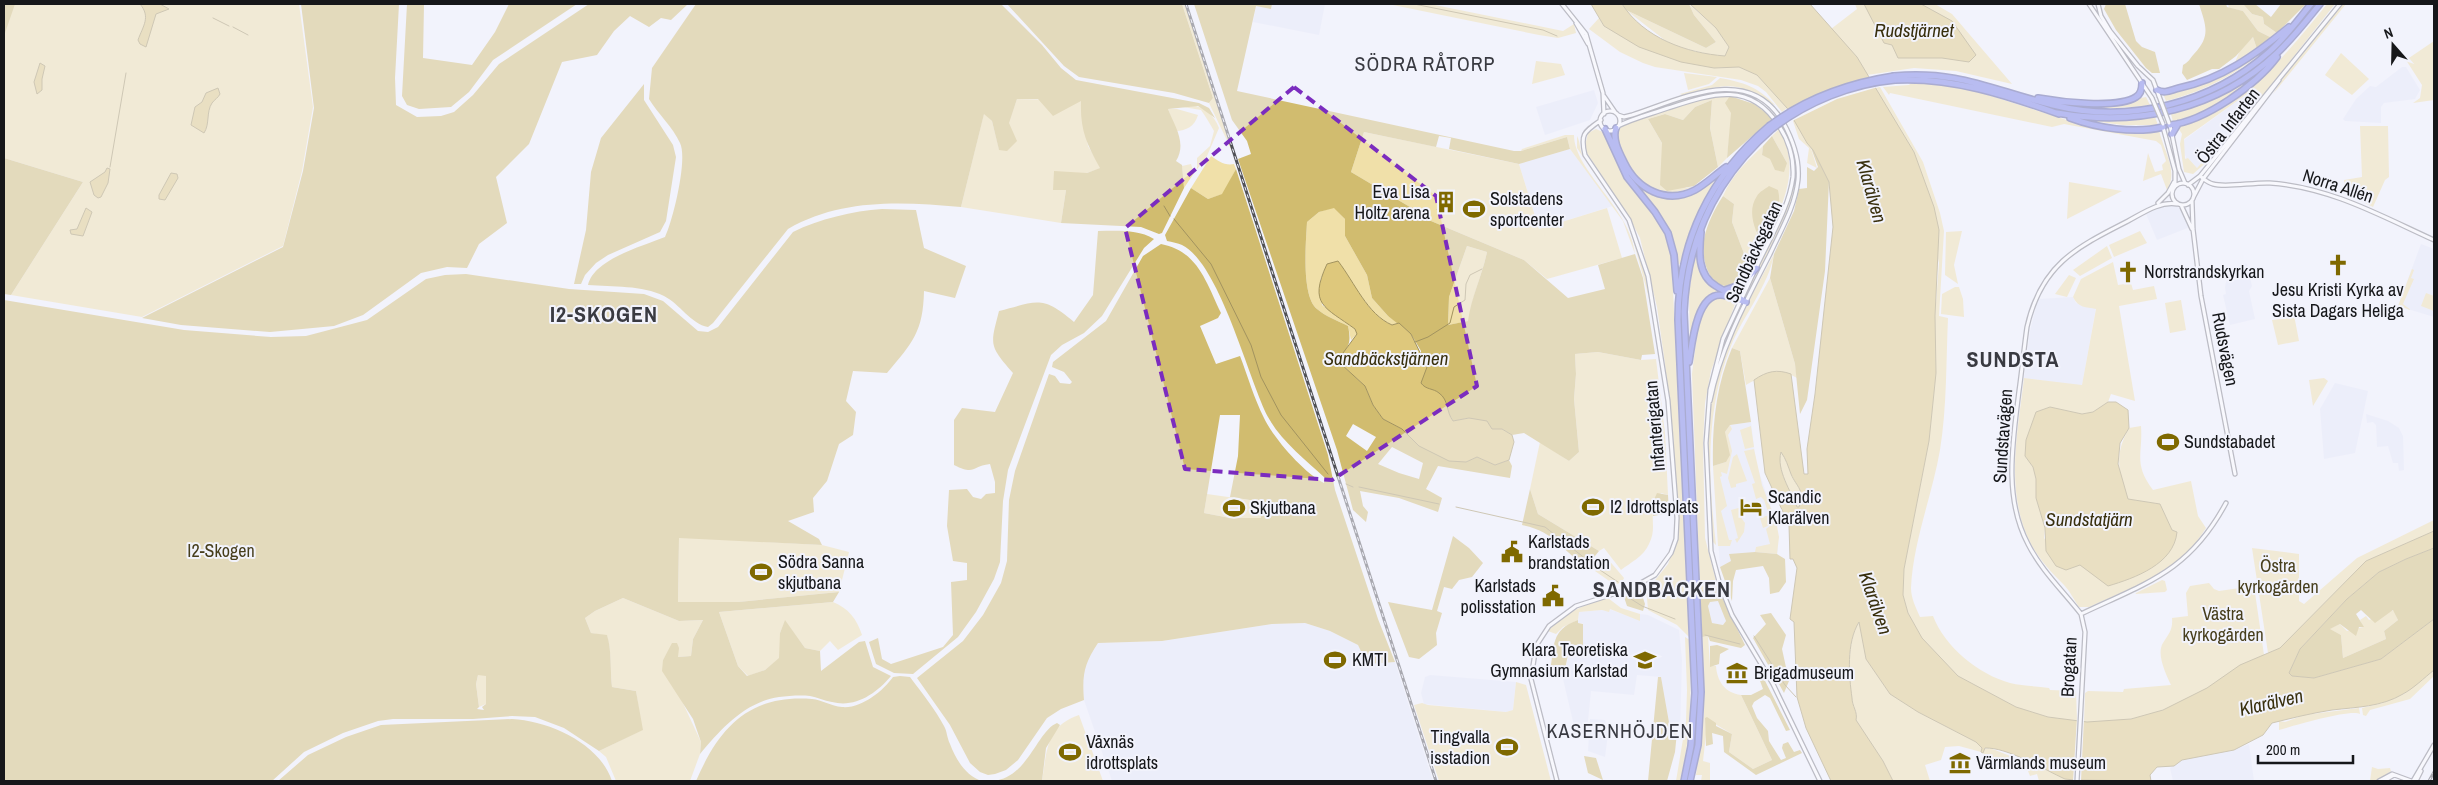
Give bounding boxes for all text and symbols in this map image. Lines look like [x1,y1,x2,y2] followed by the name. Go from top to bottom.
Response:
[1874,17,1954,43] water label: Rudstjärnet
[2368,20,2418,70] north arrow
[2382,23,2396,43] text: N
[1355,50,1495,77] district label: SÖDRA RÅTORP
[2190,82,2265,169] street label: Östra Infarten
[1851,156,1893,226] water label: Klarälven
[2300,162,2377,209] street label: Norra Allén
[1355,179,1430,225] place label: Eva Lisa Holtz arena
[1490,186,1564,232] place label: Solstadens sportcenter
[1433,189,1459,215] building icon: Eva Lisa Holtz arena
[1461,196,1487,222] sports icon: Solstadens sportcenter
[1719,197,1788,307] street label: Sandbäcksgatan
[2325,252,2351,278] church icon: Jesu Kristi Kyrka av Sista Dagars Heliga
[2115,259,2141,285] church icon: Norrstrandskyrkan
[2144,259,2265,284] place label: Norrstrandskyrkan
[2272,277,2404,323] place label: Jesu Kristi Kyrka av Sista Dagars Heliga
[550,299,658,329] district label: I2-SKOGEN
[2206,310,2245,388] street label: Rudsvägen
[1967,344,2059,374] district label: SUNDSTA
[1324,345,1448,371] water label: Sandbäckstjärnen
[1638,380,1671,473] street label: Infanterigatan
[1987,388,2018,484] street label: Sundstavägen
[2155,429,2181,455] sports icon: Sundstabadet
[2184,429,2275,454] place label: Sundstabadet
[1768,484,1830,530] place label: Scandic Klarälven
[1580,494,1606,520] sports icon: I2 Idrottsplats
[1610,494,1699,519] place label: I2 Idrottsplats
[1738,494,1764,520] hotel icon: Scandic Klarälven
[1221,495,1247,521] sports icon: Skjutbana
[1250,495,1316,520] place label: Skjutbana
[2045,506,2133,532] water label: Sundstatjärn
[1528,529,1610,575] place label: Karlstads brandstation
[187,538,255,563] park label: I2-Skogen
[1499,539,1525,565] public building icon: Karlstads brandstation
[778,549,864,595] place label: Södra Sanna skjutbana
[2237,553,2319,599] park label: Östra kyrkogården
[748,559,774,585] sports icon: Södra Sanna skjutbana
[1853,568,1899,638] water label: Klarälven
[1461,573,1536,619] place label: Karlstads polisstation
[1593,574,1731,604] district label: SANDBÄCKEN
[1540,583,1566,609] public building icon: Karlstads polisstation
[2182,601,2264,647] park label: Västra kyrkogården
[2054,636,2083,698] street label: Brogatan
[1490,637,1628,683] place label: Klara Teoretiska Gymnasium Karlstad
[1322,647,1348,673] sports icon: KMTI
[1352,647,1387,672] place label: KMTI
[1632,647,1658,673] school or university icon: Klara Teoretiska Gymnasium Karlstad
[1724,660,1750,686] museum icon: Brigadmuseum
[1754,660,1854,685] place label: Brigadmuseum
[2236,682,2306,722] water label: Klarälven
[1547,717,1693,744] district label: KASERNHÖJDEN
[1430,724,1490,770] place label: Tingvalla isstadion
[1086,729,1158,775] place label: Våxnäs idrottsplats
[2258,732,2353,764] scale bar
[1494,734,1520,760] sports icon: Tingvalla isstadion
[1057,739,1083,765] sports icon: Våxnäs idrottsplats
[2266,739,2300,760] text: 200 m
[1947,750,1973,776] museum icon: Värmlands museum
[1976,750,2106,775] place label: Värmlands museum

